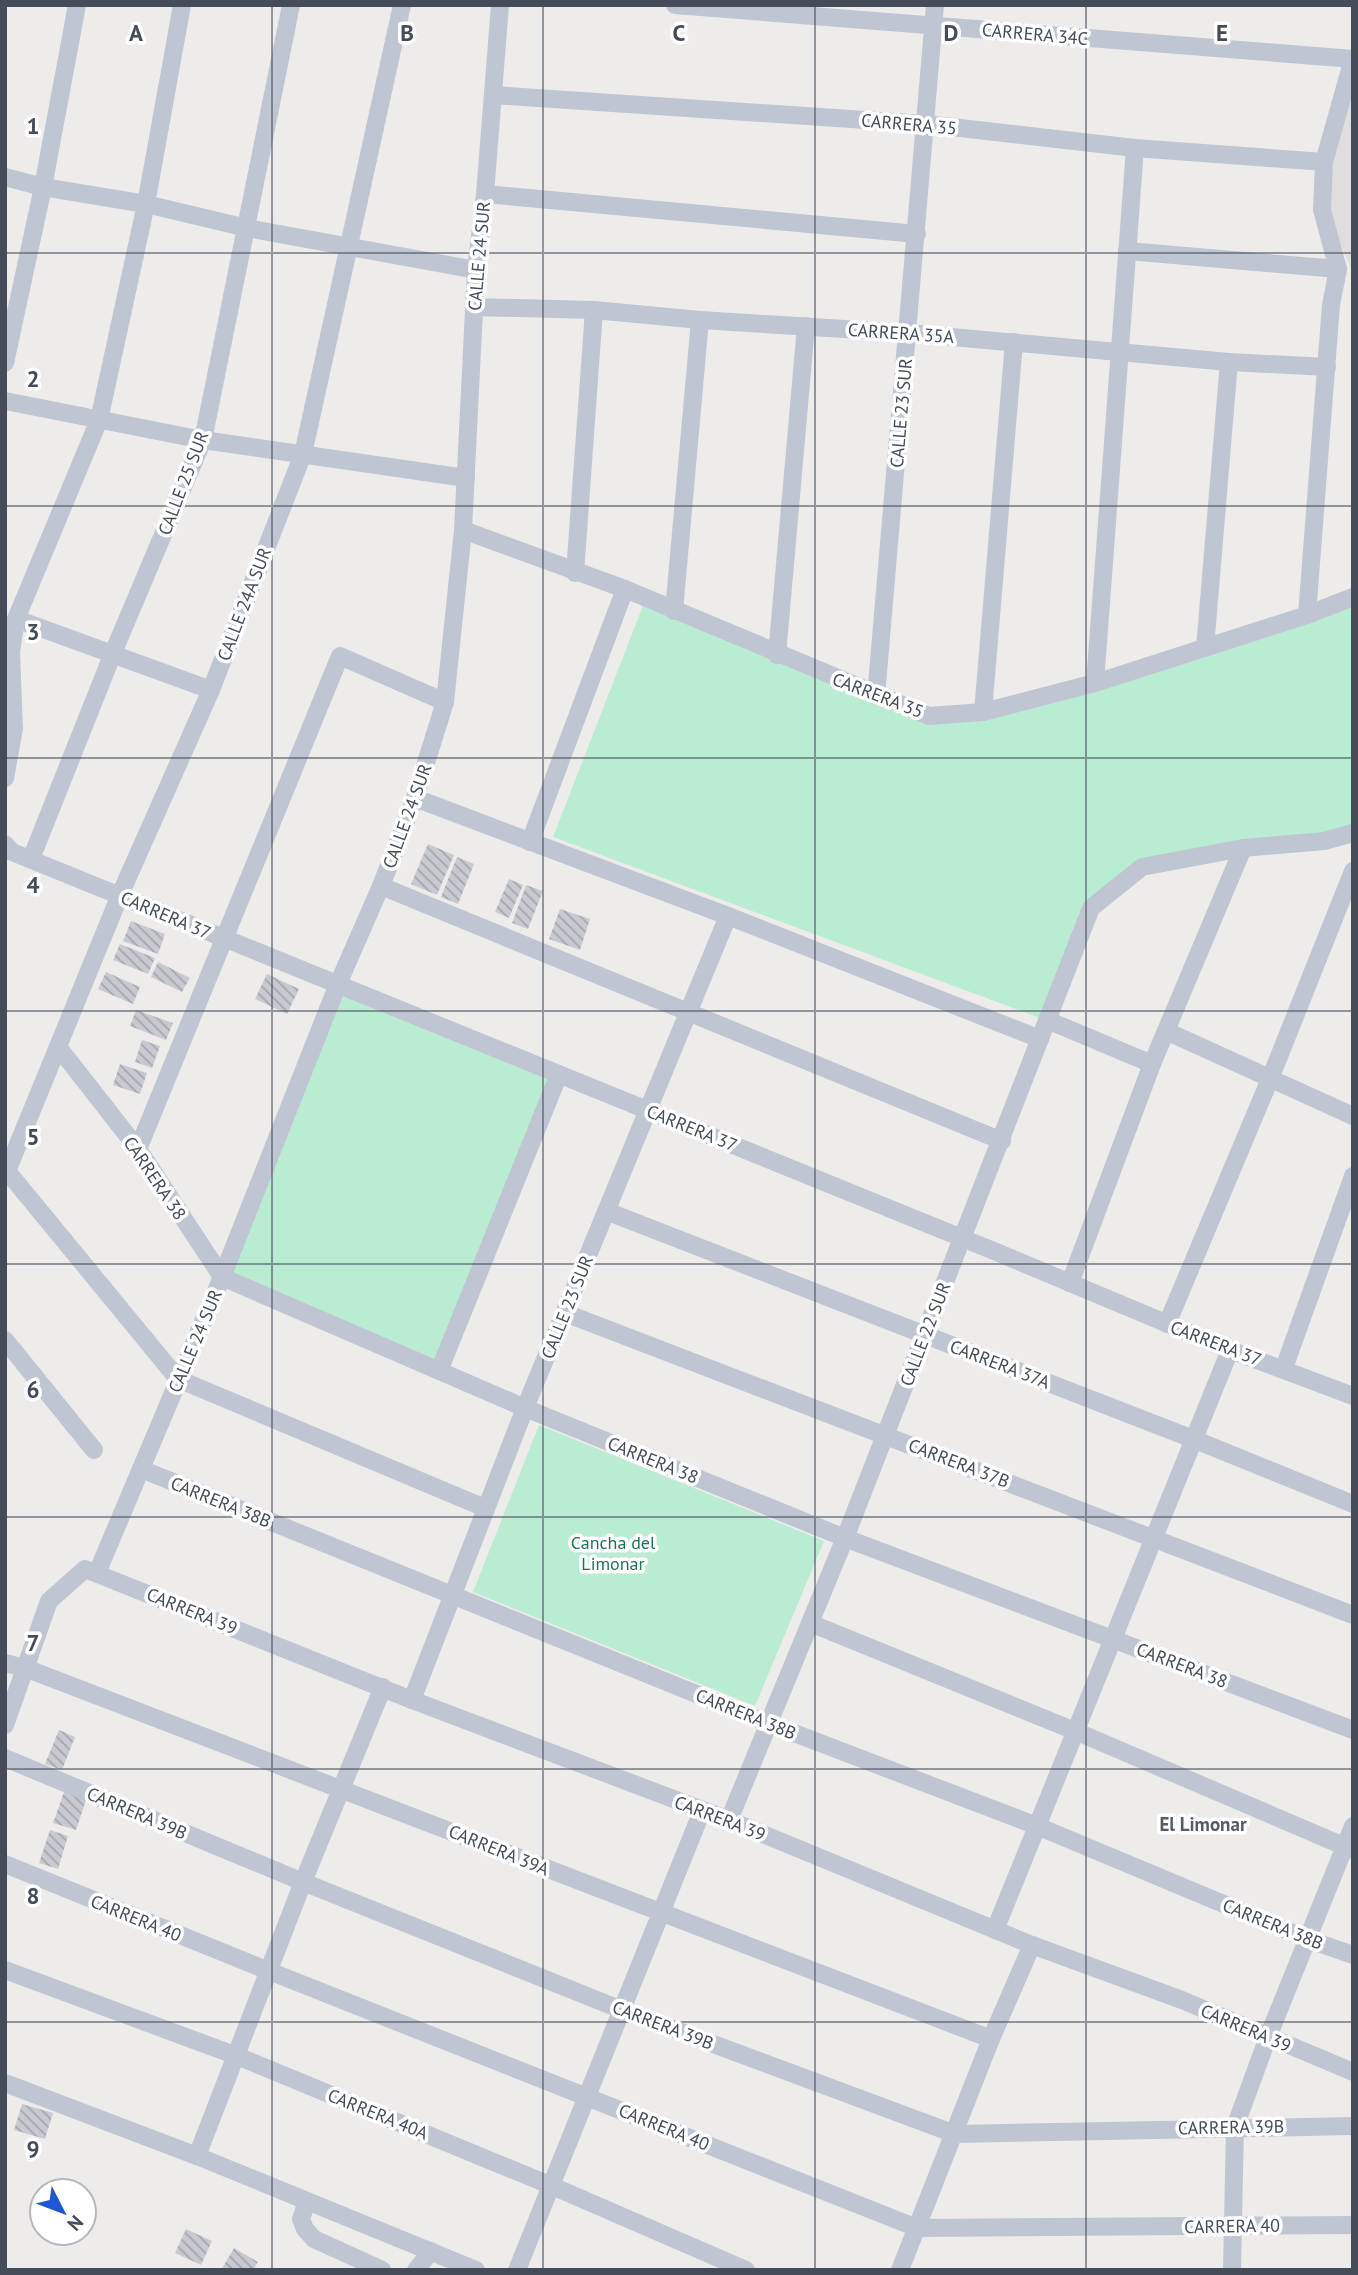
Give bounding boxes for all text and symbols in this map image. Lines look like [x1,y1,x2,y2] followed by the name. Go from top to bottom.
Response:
[129,18,143,47] text: A
[400,18,414,47] text: B
[673,18,686,47] text: C
[944,18,958,47] text: D
[981,18,1089,50] street label: CARRERA 34C
[1216,18,1228,47] text: E
[860,108,958,140] street label: CARRERA 35
[26,111,40,140] text: 1
[463,200,495,312] street label: CALLE 24 SUR
[847,318,955,348] street label: CARRERA 35A
[885,357,917,469] street label: CALLE 23 SUR
[26,364,40,393] text: 2
[153,427,214,538] street label: CALLE 25 SUR
[212,544,276,664] street label: CALLE 24A SUR
[26,617,40,646] text: 3
[829,667,927,723] street label: CARRERA 35
[377,760,437,872] street label: CALLE 24 SUR
[26,870,40,899] text: 4
[117,886,215,944] street label: CARRERA 37
[643,1099,741,1157] street label: CARRERA 37
[26,1122,40,1151] text: 5
[119,1132,191,1224] street label: CARRERA 38
[536,1252,598,1362] street label: CALLE 23 SUR
[895,1278,956,1389] street label: CALLE 22 SUR
[163,1286,227,1396] street label: CALLE 24 SUR
[1167,1315,1265,1371] street label: CARRERA 37
[947,1334,1054,1394] street label: CARRERA 37A
[26,1375,40,1404] text: 6
[604,1431,702,1489] street label: CARRERA 38
[905,1433,1013,1493] street label: CARRERA 37B
[167,1471,275,1533] street label: CARRERA 38B
[571,1531,656,1575] park label: Cancha del Limonar
[143,1582,241,1640] street label: CARRERA 39
[26,1628,40,1657] text: 7
[1133,1637,1231,1693] street label: CARRERA 38
[692,1683,800,1745] street label: CARRERA 38B
[84,1782,190,1844] street label: CARRERA 39B
[671,1790,769,1846] street label: CARRERA 39
[1159,1812,1247,1836] district label: El Limonar
[445,1819,553,1881] street label: CARRERA 39A
[26,1881,40,1910] text: 8
[87,1889,185,1947] street label: CARRERA 40
[1219,1893,1327,1955] street label: CARRERA 38B
[609,1995,717,2055] street label: CARRERA 39B
[1197,1999,1295,2057] street label: CARRERA 39
[324,2083,432,2145] street label: CARRERA 40A
[615,2098,713,2156] street label: CARRERA 40
[1178,2115,1284,2139] street label: CARRERA 39B
[26,2134,40,2163] text: 9
[28,2177,98,2247] north arrow
[63,2211,89,2236] text: N
[1184,2214,1280,2238] street label: CARRERA 40

